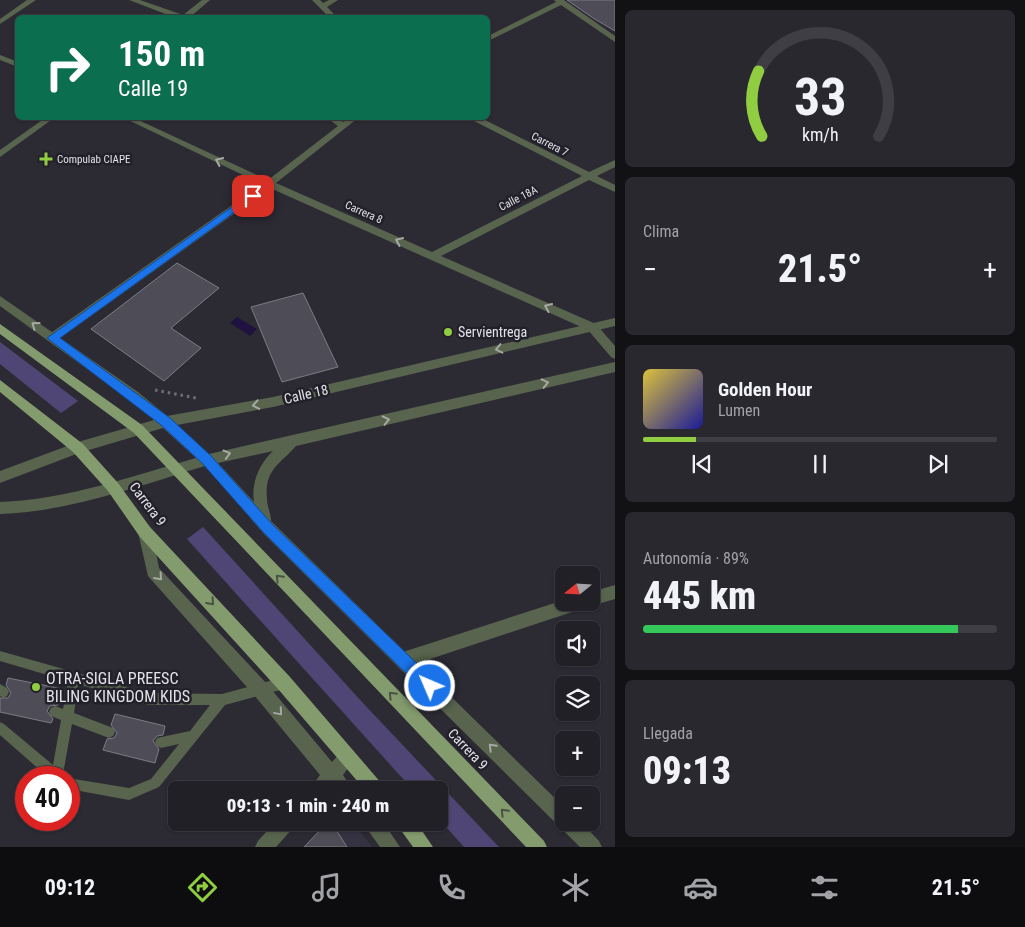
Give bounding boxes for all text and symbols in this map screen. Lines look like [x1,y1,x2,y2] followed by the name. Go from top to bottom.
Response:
[118,34,205,75] text: 150 m
[35,35,100,100] icon: right
[794,67,846,128] text: 33
[118,76,188,101] text: Calle 19
[802,124,838,145] text: km/h
[529,130,570,159] street label: Carrera 7
[39,152,53,166] marker: Compulab CIAPE
[57,153,131,166] place label: Compulab CIAPE
[215,157,224,167] one-way arrow
[232,175,274,217] pin
[239,182,267,210] icon: arrive
[497,183,540,214] street label: Calle 18A
[343,198,385,226] street label: Carrera 8
[643,222,679,241] text: Clima
[395,237,404,248] one-way arrow
[778,247,862,291] text: 21.5°
[643,253,657,286] text: −
[983,253,997,286] text: +
[544,303,553,314] one-way arrow
[32,323,41,331] one-way arrow
[458,324,527,340] place label: Servientrega
[442,326,454,338] marker: Servientrega
[495,343,504,354] one-way arrow
[540,378,549,389] one-way arrow
[718,378,812,401] text: Golden Hour
[282,381,330,407] street label: Calle 18
[251,399,259,410] one-way arrow
[718,401,760,420] text: Lumen
[382,415,391,426] one-way arrow
[223,449,231,459] one-way arrow
[688,450,716,478] icon: previous
[806,450,834,478] icon: pause
[924,450,952,478] icon: next
[126,479,170,529] street label: Carrera 9
[643,549,749,568] text: Autonomía · 89%
[555,566,600,611] north arrow
[555,566,600,831] map controls
[154,572,163,581] one-way arrow
[276,574,285,583] one-way arrow
[643,574,756,618] text: 445 km
[205,597,214,606] one-way arrow
[555,621,600,666] button: sound
[403,659,455,711] position arrow
[46,669,190,706] place label: OTRA-SIGLA PREESC BILING KINGDOM KIDS
[555,676,600,721] button: layers
[30,681,42,693] marker: OTRA-SIGLA PREESC BILING KINGDOM KIDS
[388,691,397,700] one-way arrow
[274,706,282,715] one-way arrow
[643,724,693,743] text: Llegada
[445,725,491,773] street label: Carrera 9
[555,731,600,776] button: +
[488,744,497,753] one-way arrow
[643,749,731,793] text: 09:13
[15,766,80,831] speed limit sign: 40
[555,786,600,831] button: −
[227,794,389,817] text: 09:13 · 1 min · 240 m
[501,809,510,818] one-way arrow
[185,870,220,905] icon: directions
[309,870,344,905] icon: music
[434,870,469,905] icon: phone
[558,870,593,905] icon: climate
[683,870,718,905] icon: car
[807,870,842,905] icon: filters
[45,875,95,900] text: 09:12
[932,875,980,900] text: 21.5°

